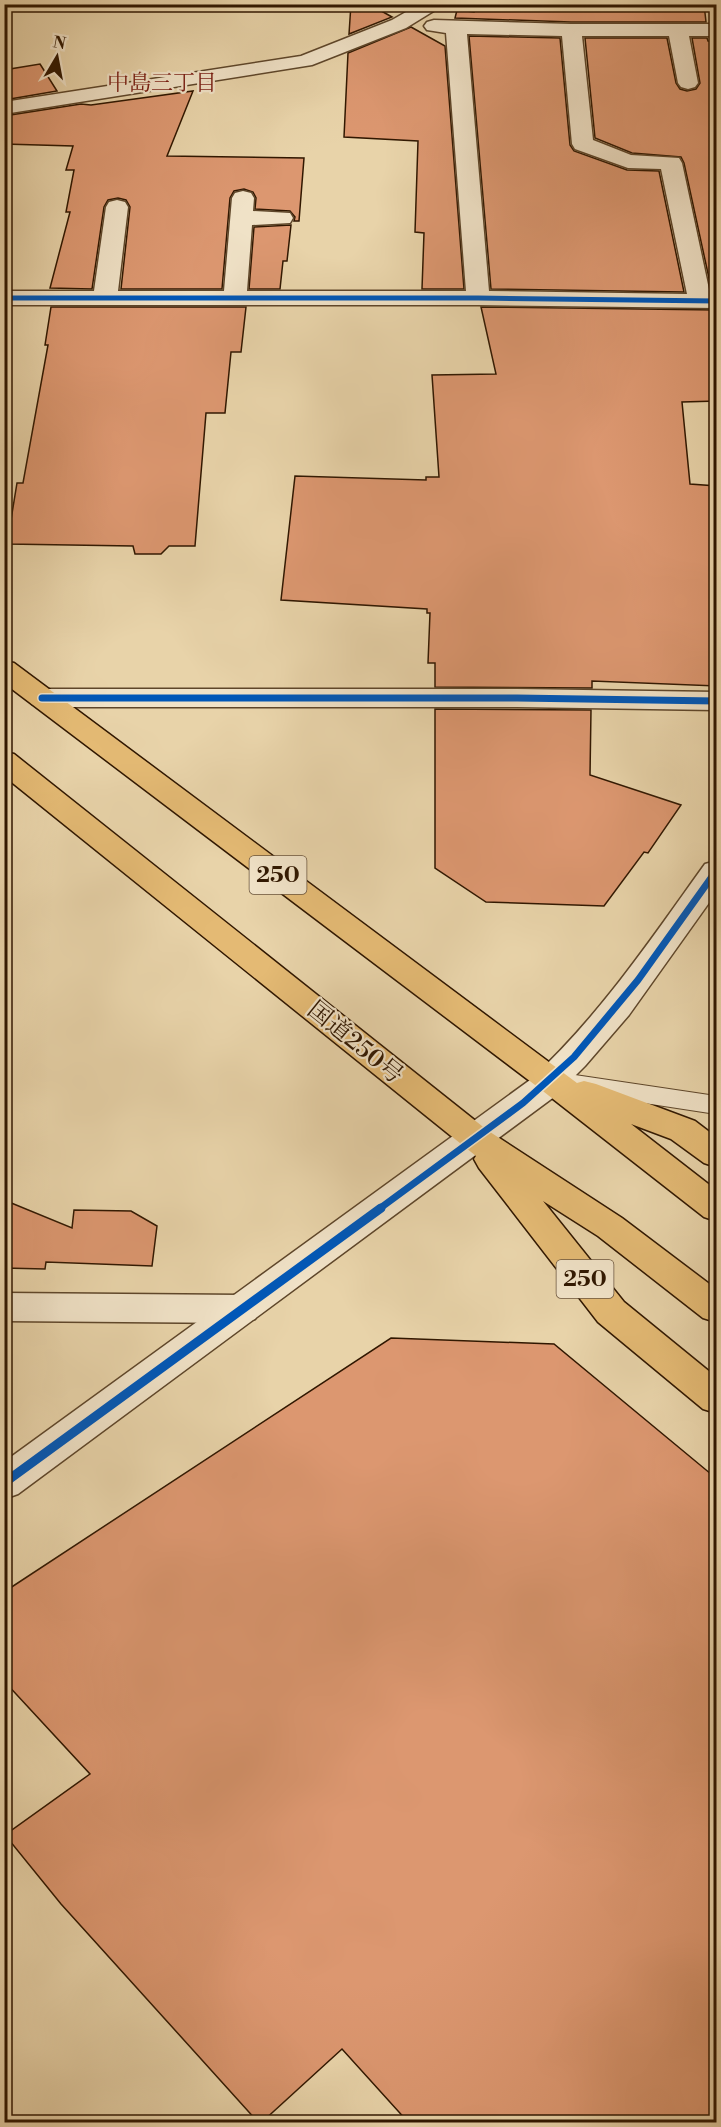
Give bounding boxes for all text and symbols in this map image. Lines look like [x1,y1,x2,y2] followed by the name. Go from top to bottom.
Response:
[27,27,87,87] north arrow
[51,32,68,54] text: N
[107,70,217,97] district label: 中島三丁目
[250,856,306,894] road number: 250
[301,995,409,1091] street label: 国道250号
[556,1260,614,1298] road number: 250

